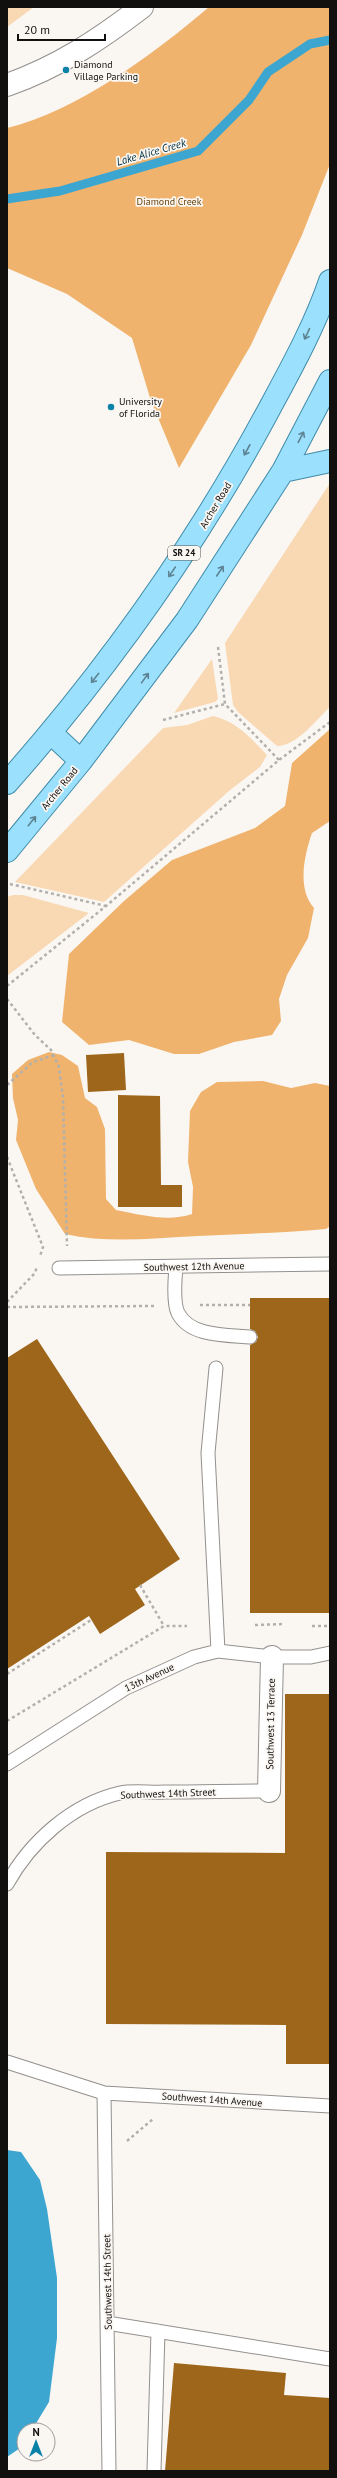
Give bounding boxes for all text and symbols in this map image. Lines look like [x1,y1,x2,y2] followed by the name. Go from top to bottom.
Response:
[18,16,105,42] scale bar
[24,22,50,37] text: 20 m
[73,58,138,83] place label: Diamond Village Parking
[61,65,71,75] marker: Diamond Village Parking
[115,135,188,169] water label: Lake Alice Creek
[137,195,202,208] park label: Diamond Creek
[303,328,310,340] one-way arrow
[119,395,162,420] place label: University of Florida
[106,402,116,412] marker: University of Florida
[298,431,305,443] one-way arrow
[243,444,251,456] one-way arrow
[197,480,234,531] street label: Archer Road
[168,546,200,560] road number: SR 24
[216,566,224,577] one-way arrow
[168,567,176,578] one-way arrow
[91,672,100,683] one-way arrow
[141,672,149,683] one-way arrow
[38,764,81,812] street label: Archer Road
[28,816,37,827] one-way arrow
[143,1259,245,1274] street label: Southwest 12th Avenue
[122,1660,176,1695] street label: 13th Avenue
[263,1678,278,1770] street label: Southwest 13 Terrace
[120,1785,217,1802] street label: Southwest 14th Street
[161,2089,263,2110] street label: Southwest 14th Avenue
[100,2234,115,2330] street label: Southwest 14th Street
[16,2422,56,2462] north arrow
[32,2425,40,2439] text: N

